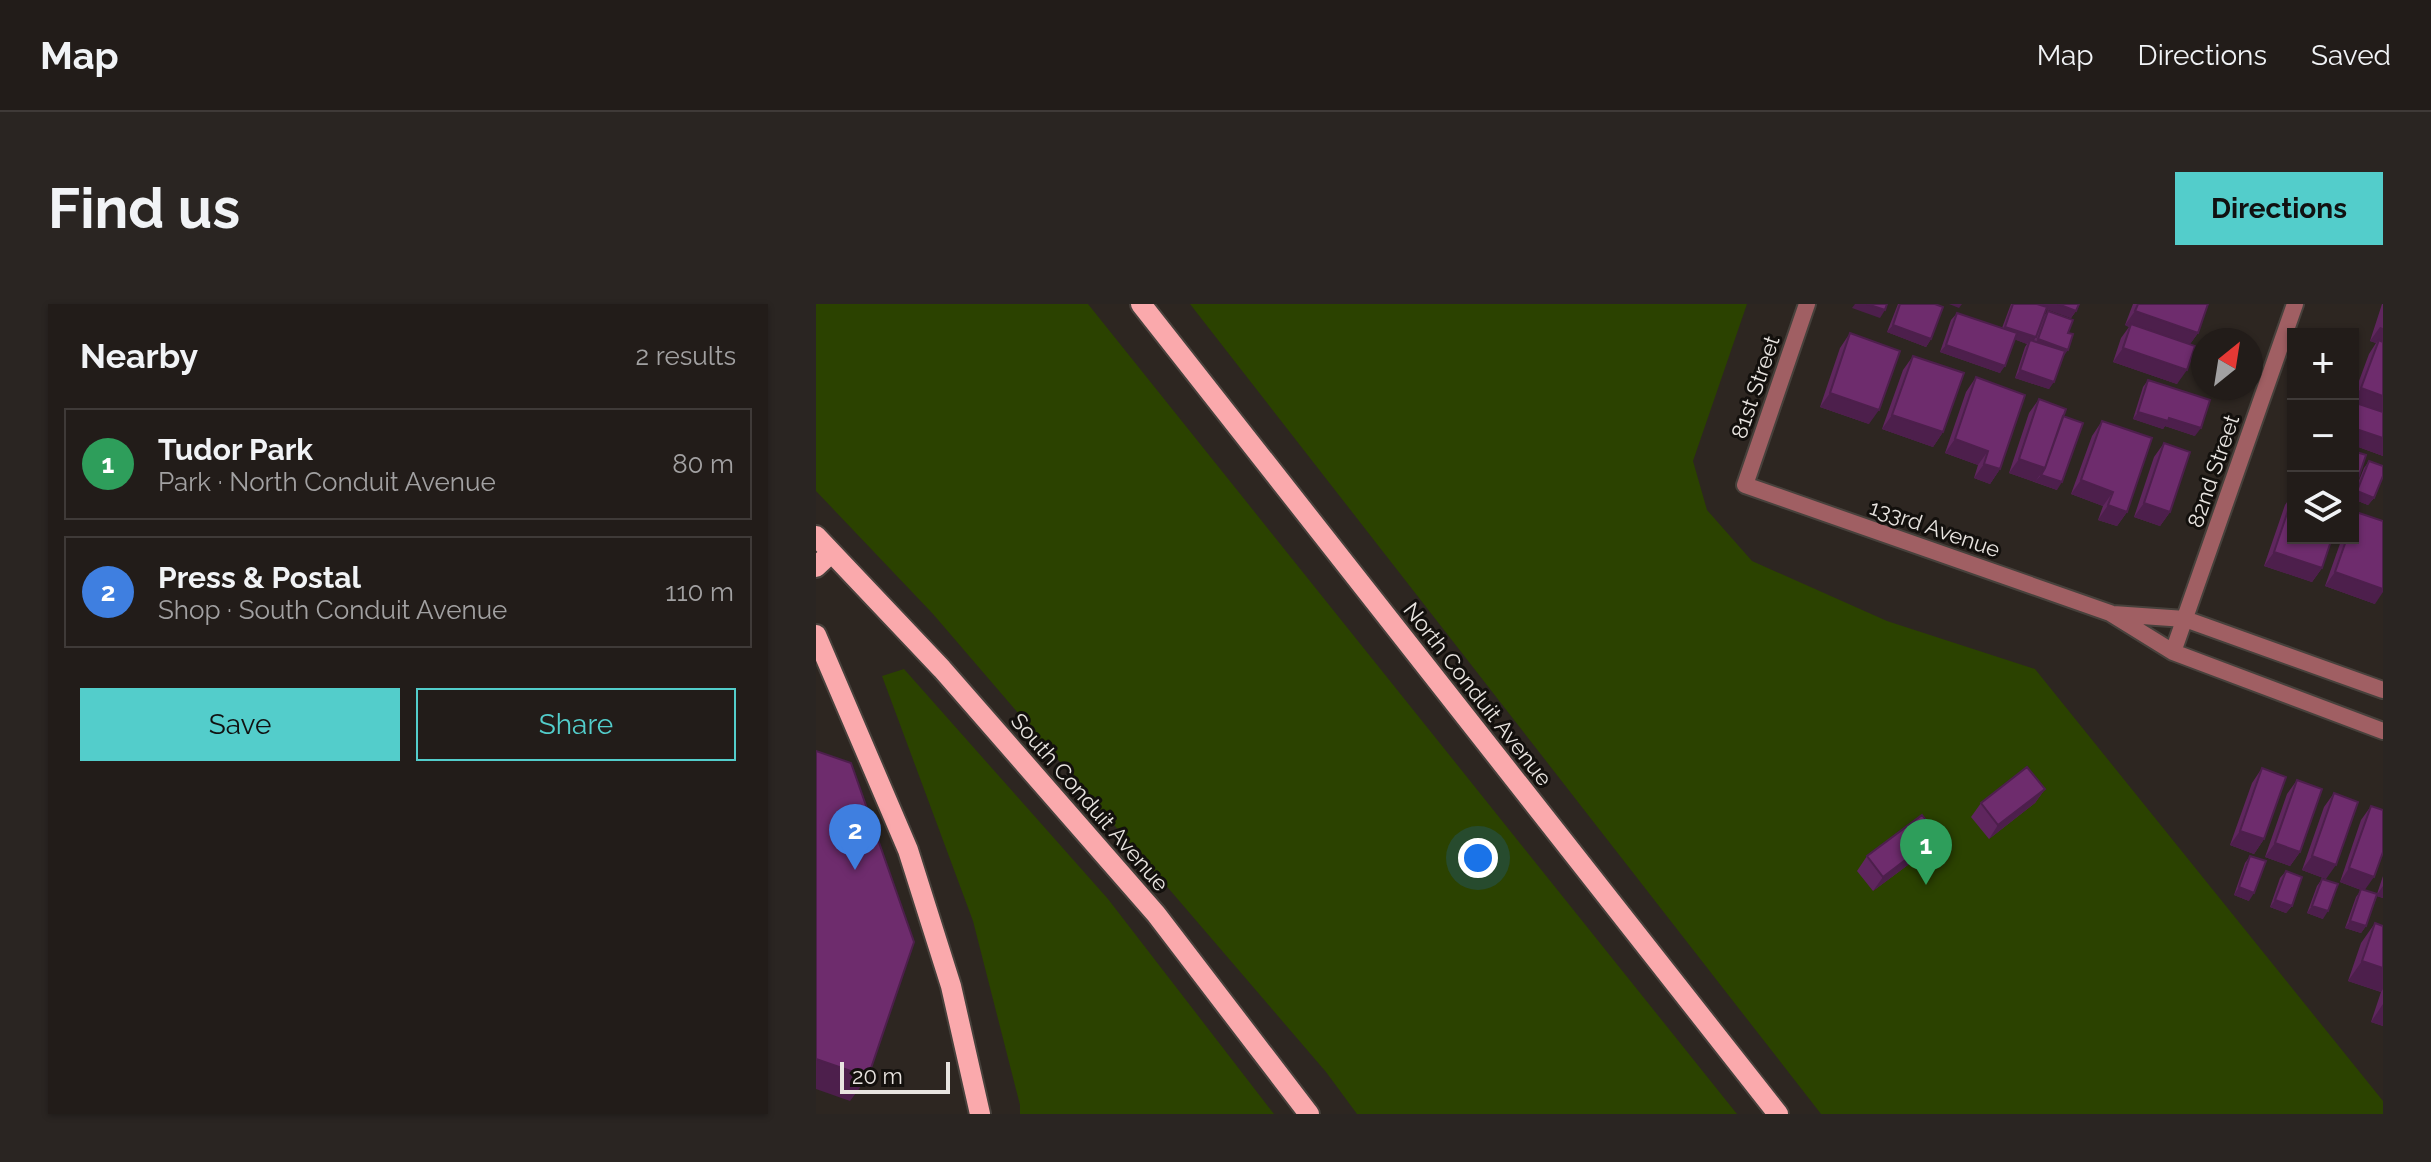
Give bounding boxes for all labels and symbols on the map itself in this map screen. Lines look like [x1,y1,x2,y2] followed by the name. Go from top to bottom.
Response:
[2191,328,2263,400] north arrow
[1725,332,1785,442] street label: 81st Street
[2182,411,2245,531] street label: 82nd Street
[1866,494,2004,562] street label: 133rd Avenue
[1398,597,1558,791] street label: North Conduit Avenue
[1006,708,1174,896] street label: South Conduit Avenue
[829,804,881,870] pin: 2
[1900,819,1952,885] pin: 1
[1458,838,1498,878] your location
[840,1058,950,1094] scale bar

